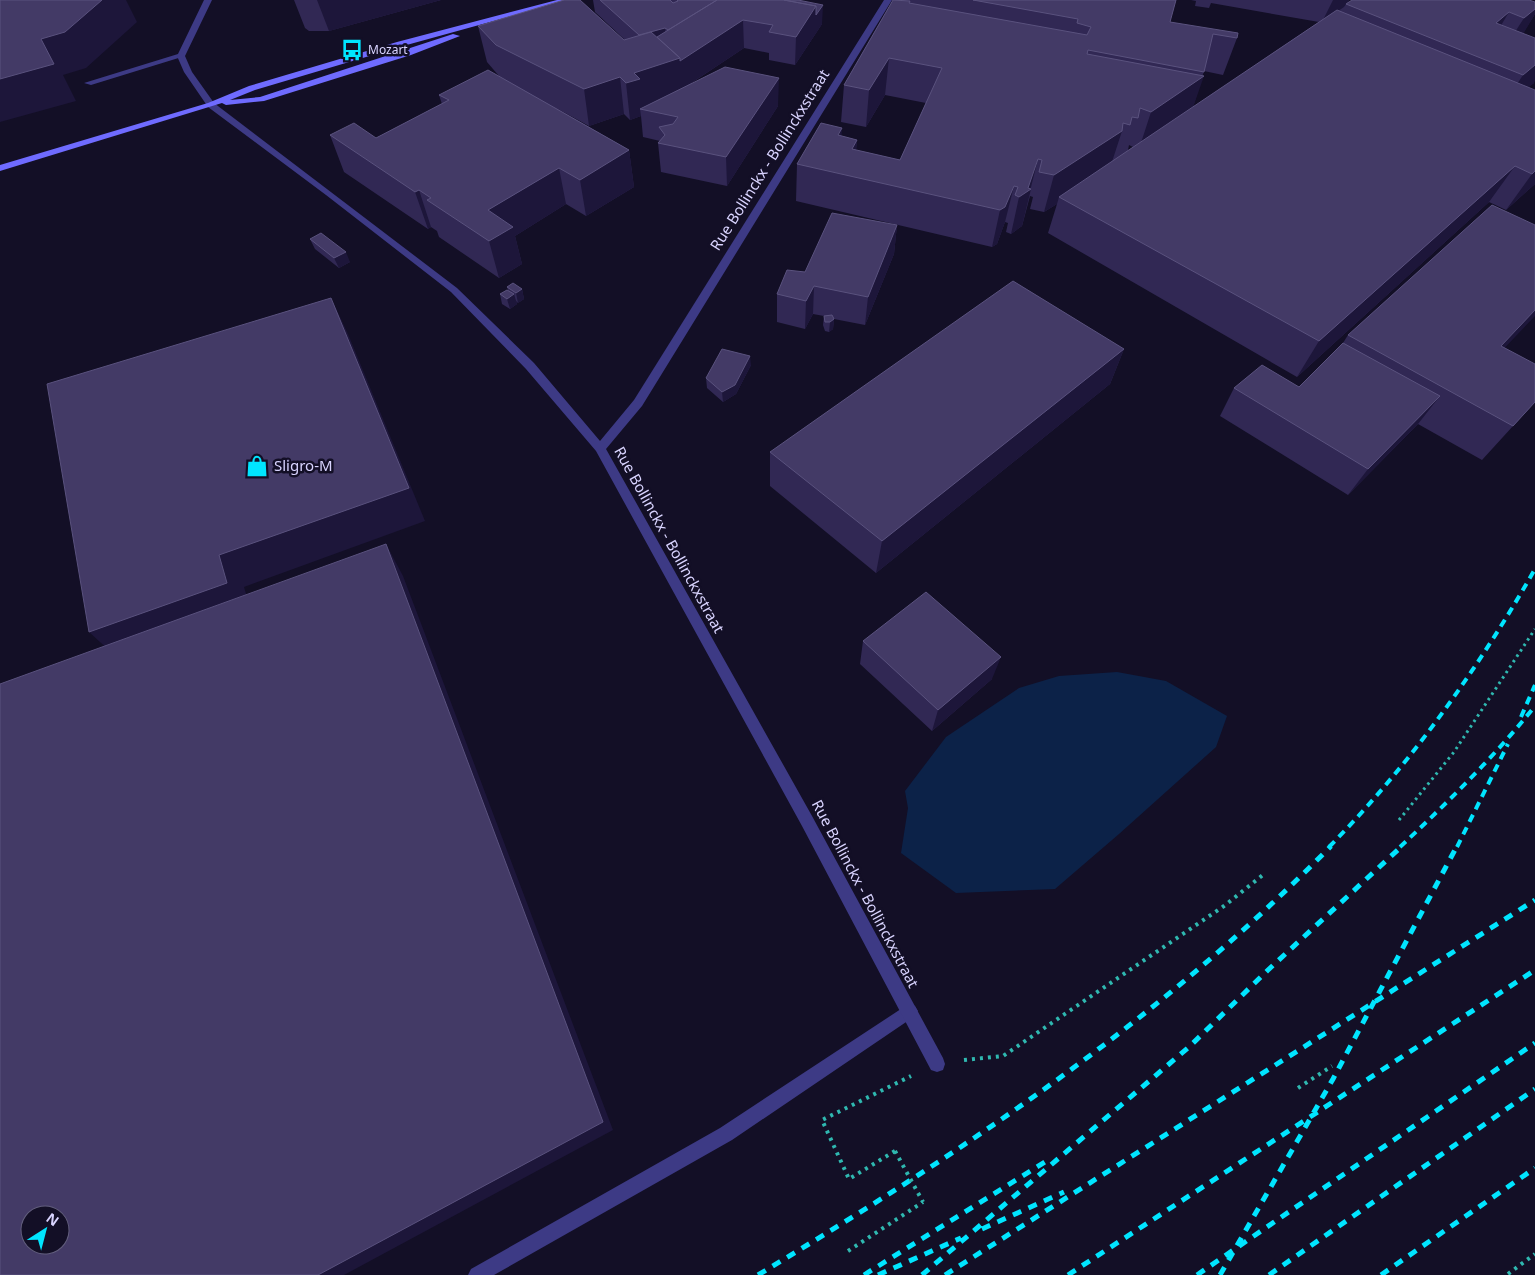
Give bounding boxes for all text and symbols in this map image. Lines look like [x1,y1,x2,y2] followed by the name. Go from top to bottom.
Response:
[339,37,365,63] bus stop icon: Mozart
[368,41,408,58] place label: Mozart
[705,65,834,254] street label: Rue Bollinckx - Bollinckxstraat
[610,443,730,637] street label: Rue Bollinckx - Bollinckxstraat
[244,453,270,479] shop icon: Sligro-M
[274,455,333,475] place label: Sligro-M
[808,796,924,991] street label: Rue Bollinckx - Bollinckxstraat
[20,1205,70,1255] north arrow
[43,1208,63,1230] text: N

